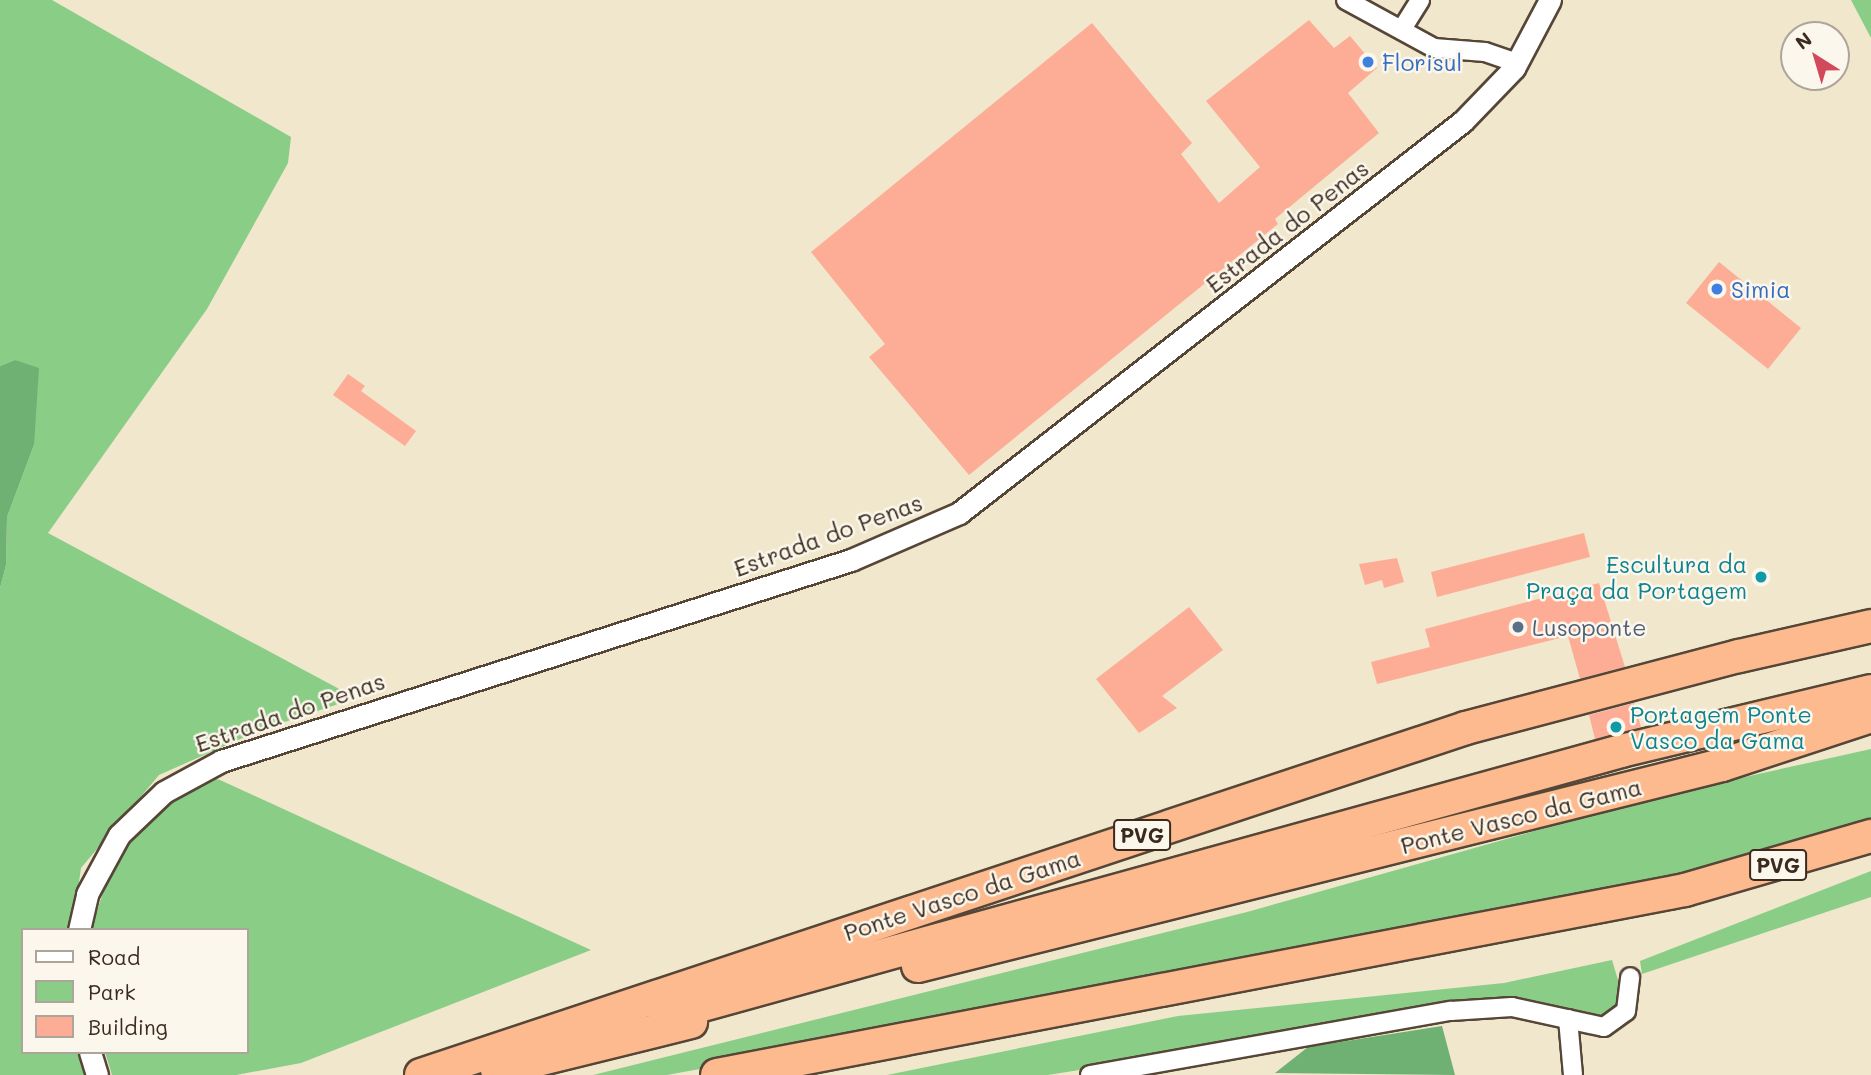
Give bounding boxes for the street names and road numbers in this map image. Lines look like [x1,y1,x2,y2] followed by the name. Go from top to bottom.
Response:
[1200,154,1374,298] street label: Estrada do Penas
[730,488,926,582] street label: Estrada do Penas
[192,667,388,757] street label: Estrada do Penas
[1398,773,1644,859] street label: Ponte Vasco da Gama
[1112,818,1172,852] road number: PVG
[840,844,1084,946] street label: Ponte Vasco da Gama
[1748,848,1808,882] road number: PVG

